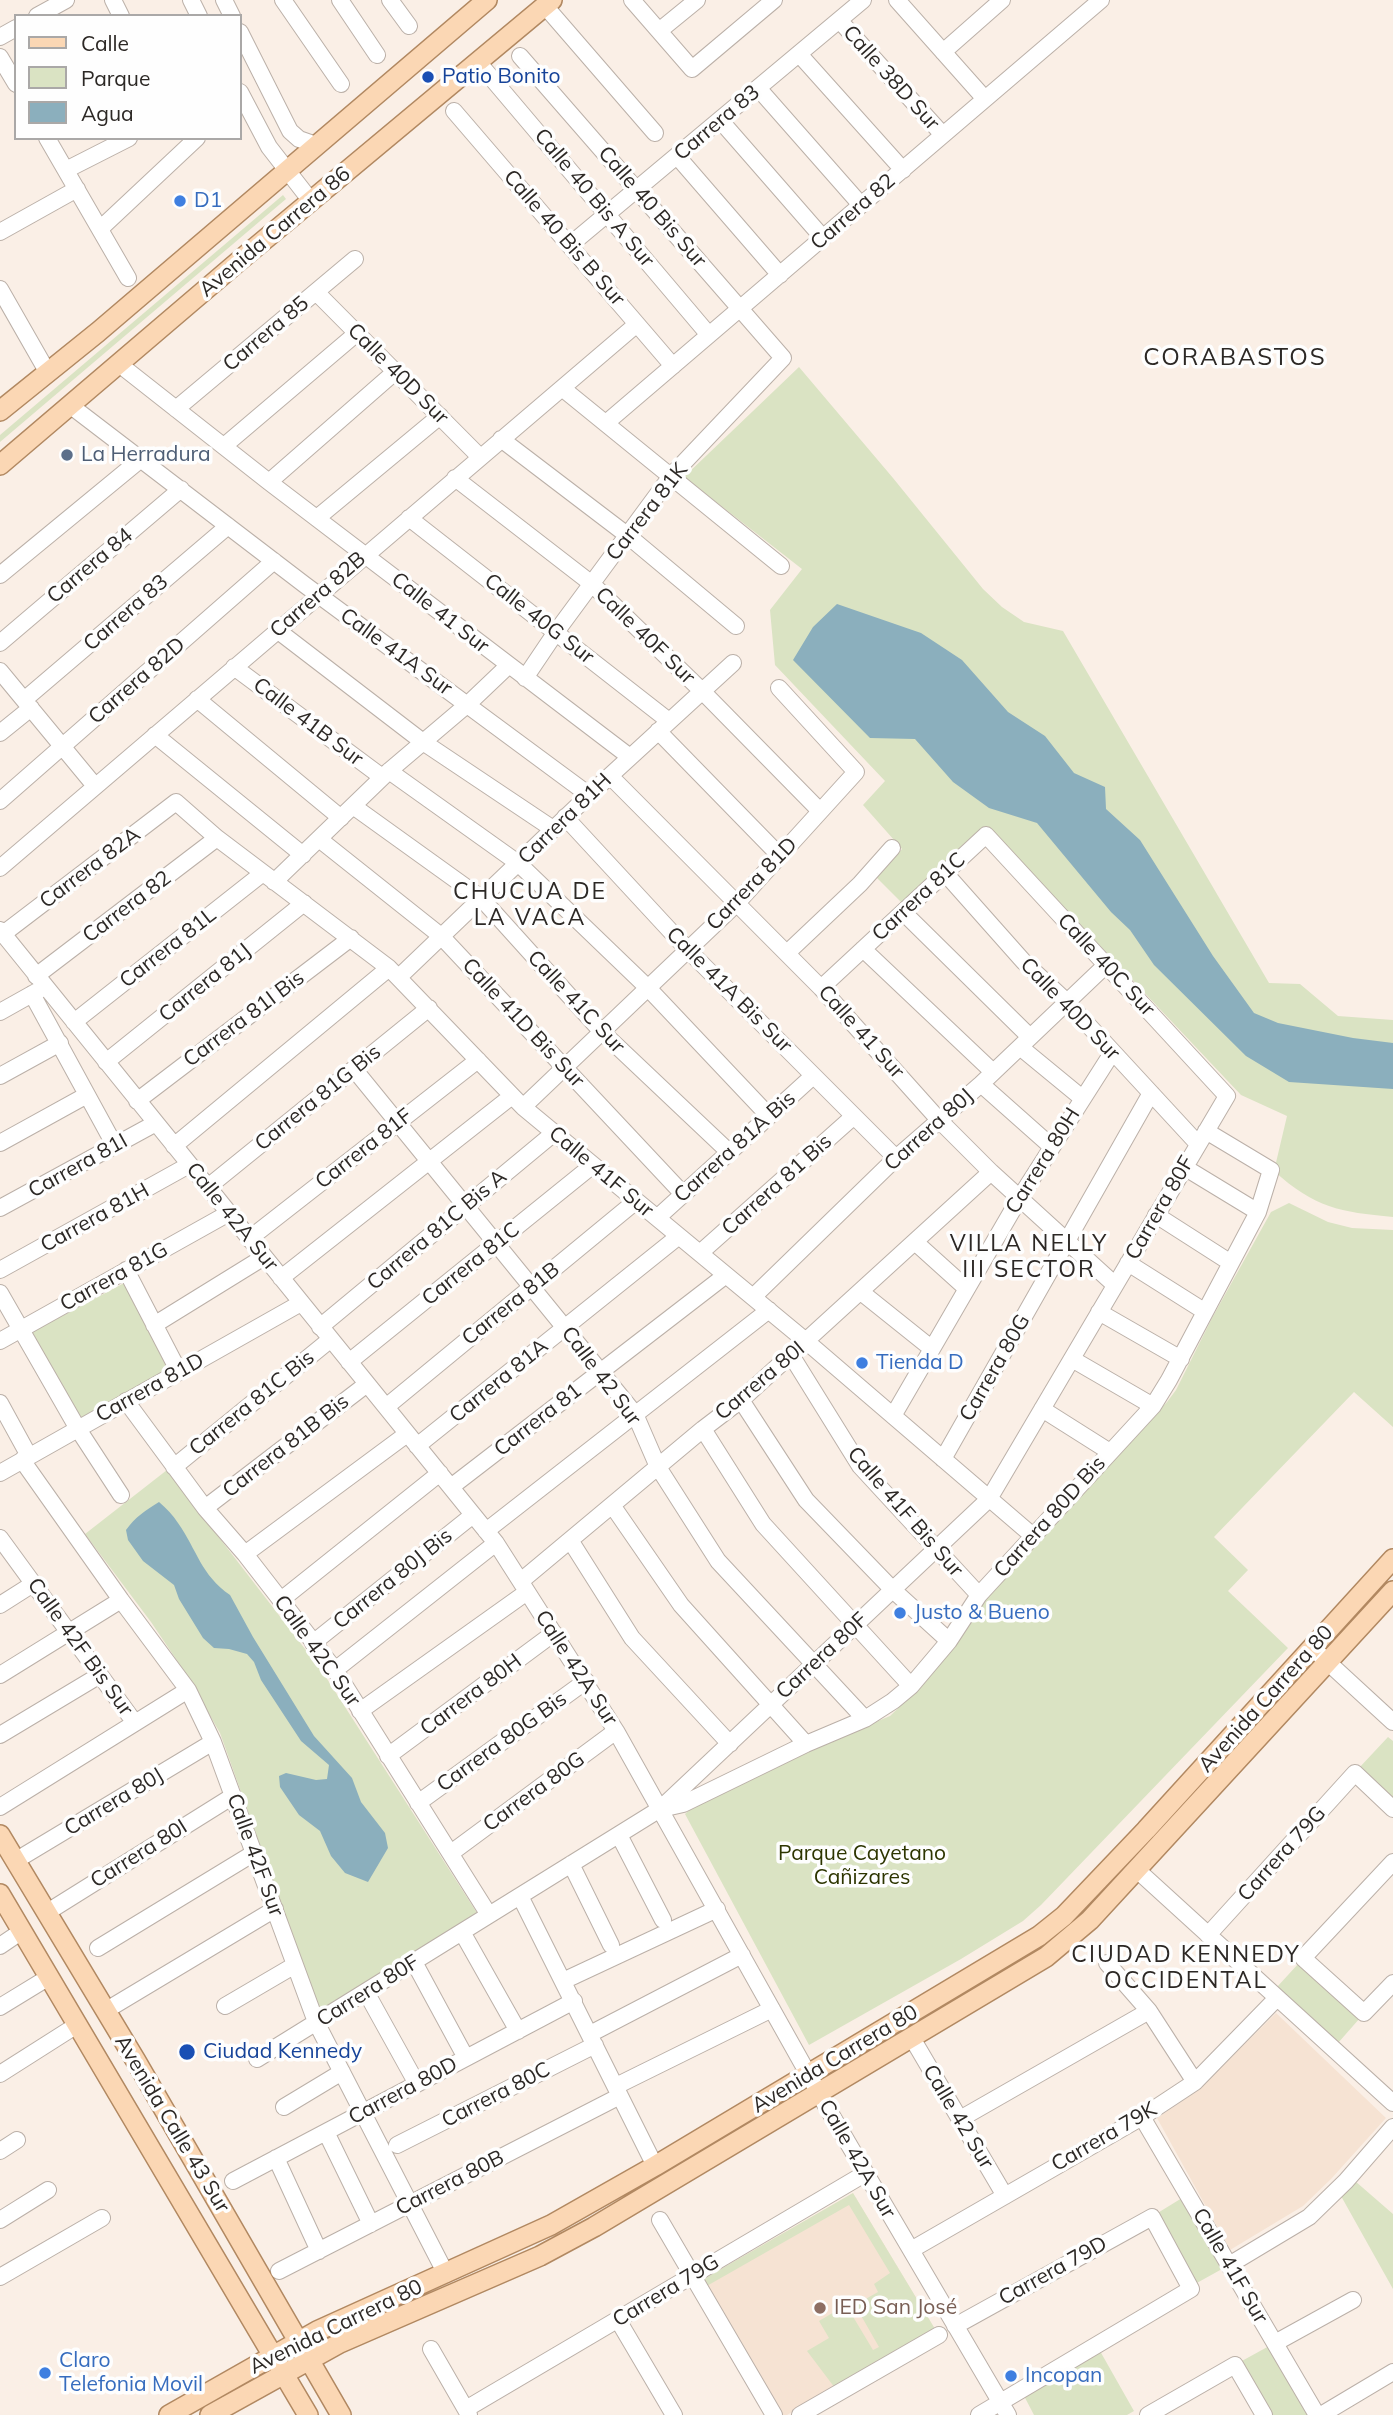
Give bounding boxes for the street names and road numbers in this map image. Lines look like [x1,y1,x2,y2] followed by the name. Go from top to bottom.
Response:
[837,20,945,136] street label: Calle 38D Sur
[669,80,765,166] street label: Carrera 83
[529,124,659,272] street label: Calle 40 Bis A Sur
[593,141,711,273] street label: Calle 40 Bis Sur
[194,162,356,302] street label: Avenida Carrera 86
[498,165,630,311] street label: Calle 40 Bis B Sur
[806,168,900,256] street label: Carrera 82
[218,291,314,377] street label: Carrera 85
[342,318,454,430] street label: Calle 40D Sur
[601,458,693,566] street label: Carrera 81K
[42,523,138,609] street label: Carrera 84
[265,547,371,643] street label: Carrera 82B
[386,567,494,659] street label: Calle 41 Sur
[479,568,599,670] street label: Calle 40G Sur
[79,569,173,657] street label: Carrera 83
[590,582,700,690] street label: Calle 40F Sur
[335,603,457,701] street label: Calle 41A Sur
[84,632,190,730] street label: Carrera 82D
[248,672,368,772] street label: Calle 41B Sur
[513,768,617,870] street label: Carrera 81H
[35,822,145,914] street label: Carrera 82A
[701,832,803,936] street label: Carrera 81D
[867,847,971,947] street label: Carrera 81C
[78,866,176,948] street label: Carrera 82
[115,903,221,993] street label: Carrera 81L
[1052,908,1160,1022] street label: Calle 40C Sur
[661,922,797,1058] street label: Calle 41A Bis Sur
[154,938,256,1028] street label: Carrera 81J
[522,945,630,1059] street label: Calle 41C Sur
[457,953,589,1093] street label: Calle 41D Bis Sur
[1015,953,1125,1065] street label: Calle 40D Sur
[179,965,309,1073] street label: Carrera 81I Bis
[812,980,910,1084] street label: Calle 41 Sur
[250,1040,386,1156] street label: Carrera 81G Bis
[879,1084,979,1176] street label: Carrera 80J
[669,1086,801,1208] street label: Carrera 81A Bis
[311,1103,417,1195] street label: Carrera 81F
[1001,1103,1085,1219] street label: Carrera 80H
[544,1121,658,1223] street label: Calle 41F Sur
[24,1128,132,1204] street label: Carrera 81I
[717,1129,837,1241] street label: Carrera 81 Bis
[1120,1152,1200,1264] street label: Carrera 80F
[181,1158,283,1276] street label: Calle 42A Sur
[362,1164,512,1296] street label: Carrera 81C Bis A
[36,1178,154,1258] street label: Carrera 81H
[417,1217,525,1311] street label: Carrera 81C
[56,1237,172,1317] street label: Carrera 81G
[457,1257,565,1351] street label: Carrera 81B
[954,1310,1036,1426] street label: Carrera 80G
[556,1322,646,1430] street label: Calle 42 Sur
[445,1334,553,1428] street label: Carrera 81A
[710,1336,810,1426] street label: Carrera 80I
[184,1345,320,1461] street label: Carrera 81C Bis
[92,1348,208,1428] street label: Carrera 81D
[489,1378,587,1462] street label: Carrera 81
[218,1389,354,1503] street label: Carrera 81B Bis
[842,1442,968,1582] street label: Calle 41F Bis Sur
[989,1451,1111,1583] street label: Carrera 80D Bis
[328,1523,458,1635] street label: Carrera 80J Bis
[22,1573,138,1721] street label: Calle 42F Bis Sur
[268,1590,366,1712] street label: Calle 42C Sur
[529,1606,623,1730] street label: Calle 42A Sur
[771,1607,873,1705] street label: Carrera 80F
[1193,1620,1339,1778] street label: Avenida Carrera 80
[415,1649,527,1741] street label: Carrera 80H
[432,1686,572,1798] street label: Carrera 80G Bis
[478,1747,590,1837] street label: Carrera 80G
[60,1763,168,1841] street label: Carrera 80J
[221,1790,289,1920] street label: Calle 42F Sur
[1233,1801,1331,1907] street label: Carrera 79G
[86,1814,192,1894] street label: Carrera 80I
[312,1950,424,2032] street label: Carrera 80F
[747,1999,923,2119] street label: Avenida Carrera 80
[109,2031,235,2217] street label: Avenida Calle 43 Sur
[344,2052,462,2130] street label: Carrera 80D
[438,2057,554,2133] street label: Carrera 80C
[917,2060,999,2174] street label: Calle 42 Sur
[813,2095,901,2223] street label: Calle 42A Sur
[1047,2097,1161,2177] street label: Carrera 79K
[392,2145,508,2221] street label: Carrera 80B
[1187,2204,1273,2328] street label: Calle 41F Sur
[995,2231,1111,2311] street label: Carrera 79D
[608,2249,724,2333] street label: Carrera 79G
[245,2274,427,2380] street label: Avenida Carrera 80

